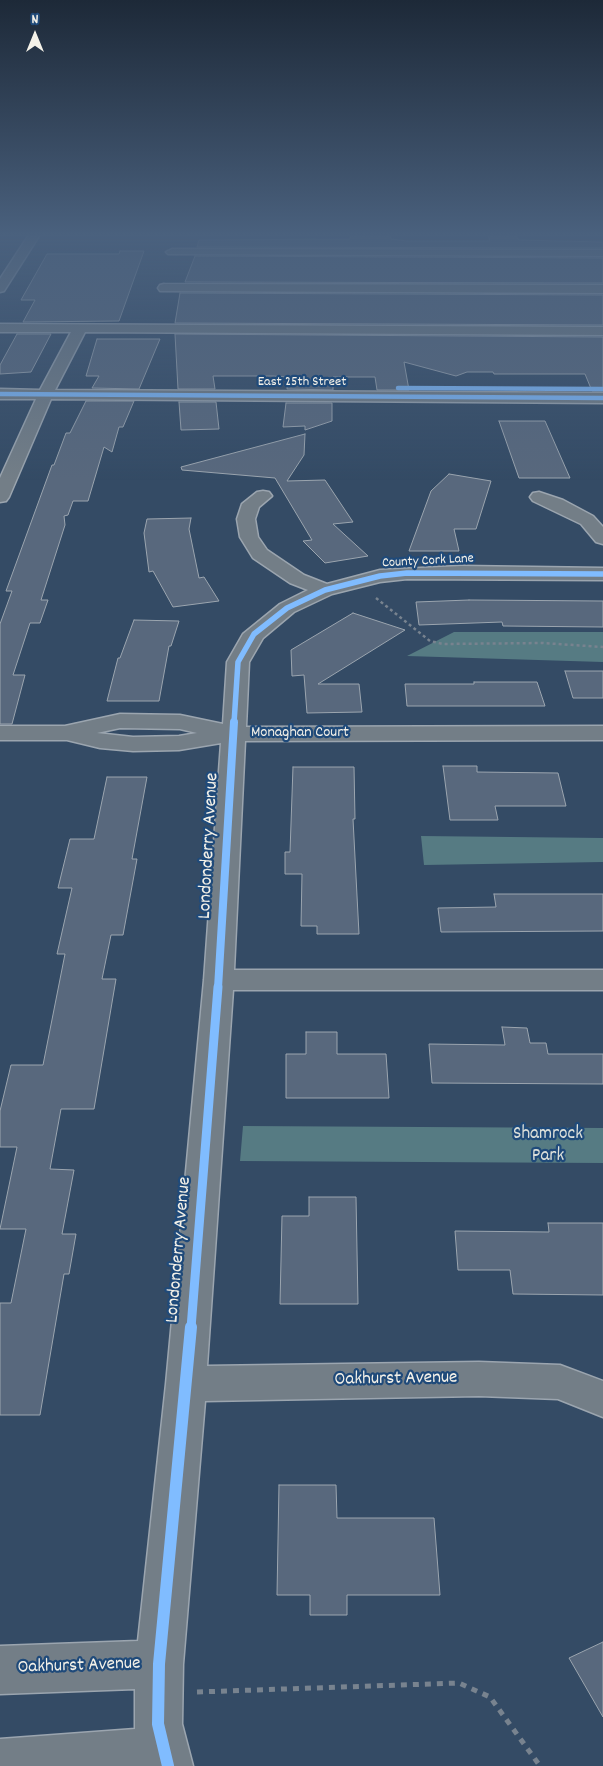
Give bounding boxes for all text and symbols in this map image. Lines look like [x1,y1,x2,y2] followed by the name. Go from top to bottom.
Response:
[10,10,60,60] north arrow
[32,10,38,30] text: N
[258,375,346,391] street label: East 25th Street
[382,551,474,573] street label: County Cork Lane
[251,724,349,744] street label: Monaghan Court
[195,772,225,920] street label: Londonderry Avenue
[513,1124,583,1168] park label: Shamrock Park
[162,1176,198,1324] street label: Londonderry Avenue
[334,1368,458,1392] street label: Oakhurst Avenue
[17,1653,141,1681] street label: Oakhurst Avenue

